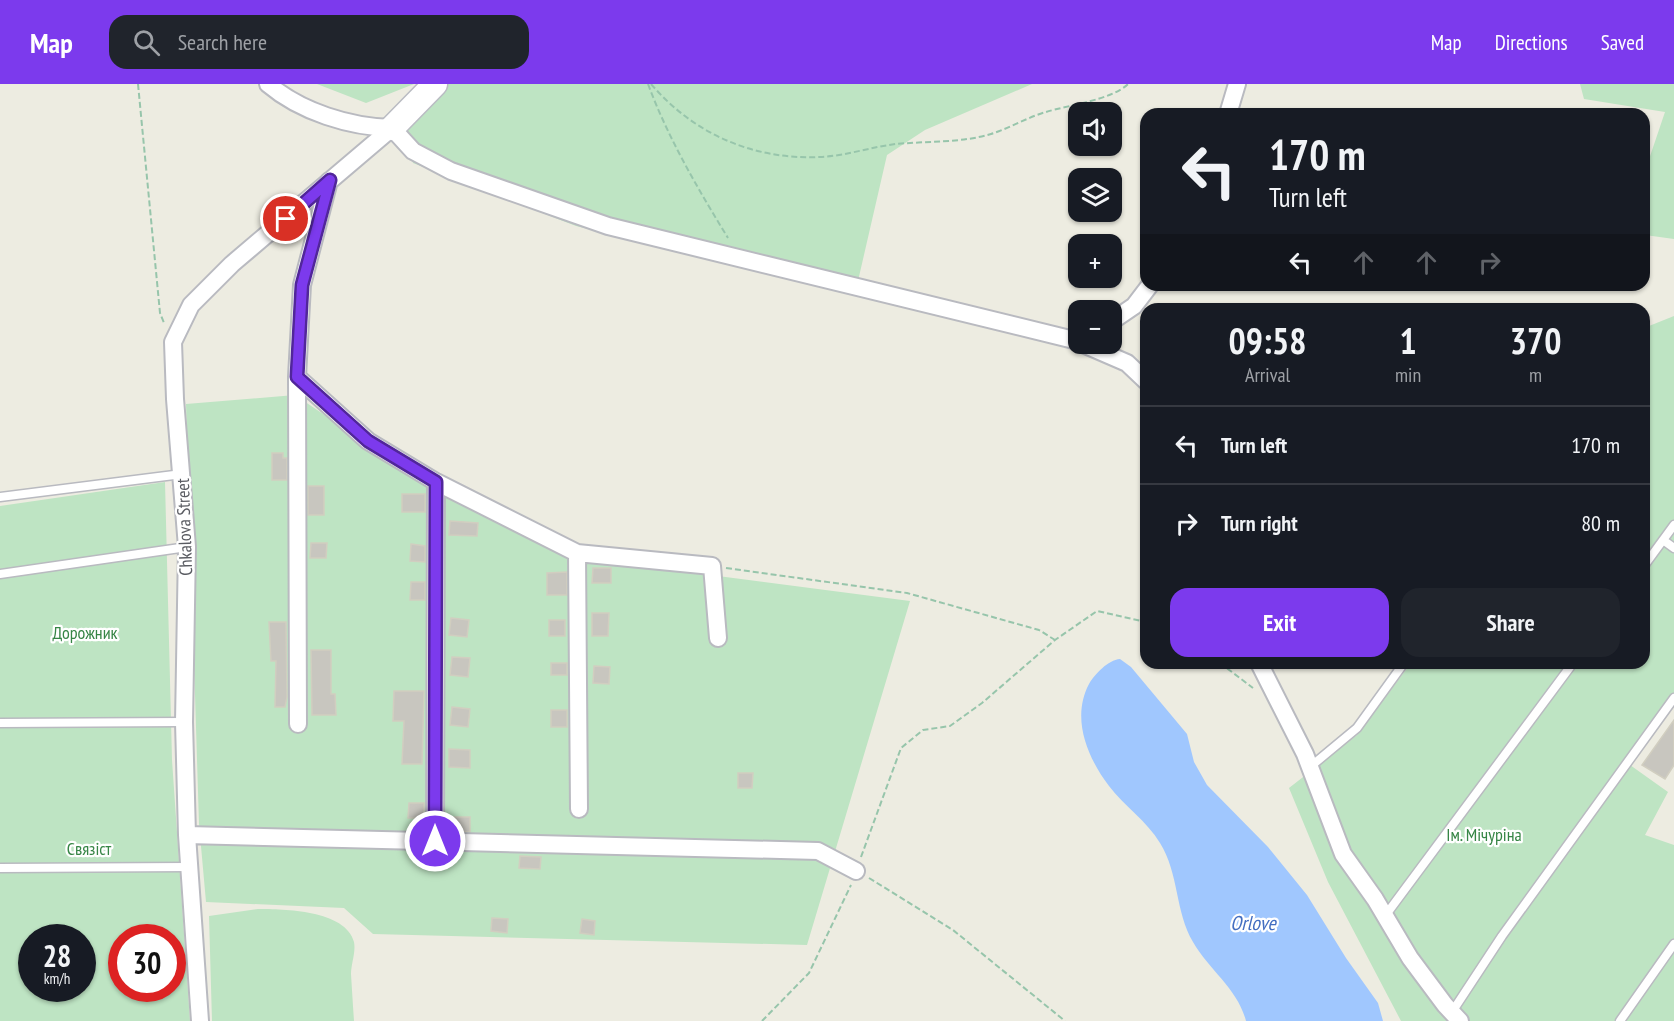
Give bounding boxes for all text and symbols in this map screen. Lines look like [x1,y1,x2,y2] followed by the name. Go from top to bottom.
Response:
[109,15,529,69] search box
[30,24,73,61] text: Map
[130,26,163,59] icon: search
[178,28,267,56] text: Search here
[1431,29,1462,56] text: Map
[1495,29,1568,56] text: Directions
[1601,29,1644,56] text: Saved
[1068,102,1122,354] map controls
[1068,102,1122,156] button: sound
[1269,127,1366,182] text: 170 m
[1170,132,1248,210] icon: left
[1068,168,1122,222] button: layers
[1269,180,1347,214] text: Turn left
[260,193,311,244] pin
[269,202,302,235] icon: arrive
[1068,234,1122,288] button: +
[1284,246,1317,279] icon: left
[1347,246,1380,279] icon: ahead
[1410,246,1443,279] icon: ahead
[1473,246,1506,279] icon: right
[1068,300,1122,354] button: −
[1229,317,1306,364] text: 09:58
[1399,317,1417,364] text: 1
[1510,317,1561,364] text: 370
[1245,362,1290,388] text: Arrival
[1395,362,1421,388] text: min
[1529,362,1542,388] text: m
[1170,429,1203,462] icon: left
[1221,431,1287,459] text: Turn left
[1571,431,1620,459] text: 170 m
[171,478,197,576] street label: Chkalova Street
[1170,507,1203,540] icon: right
[1221,509,1298,537] text: Turn right
[1581,509,1620,537] text: 80 m
[1170,588,1389,657] button: Exit
[1401,588,1620,657] button: Share
[52,621,118,644] park label: Дорожник
[403,809,467,873] position arrow
[1446,823,1522,846] park label: Ім. Мічуріна
[67,837,112,860] park label: Связіст
[1230,910,1278,936] water label: Orlove
[108,924,186,1002] speed limit sign: 30
[43,936,71,975] text: 28
[44,969,70,988] text: km/h

